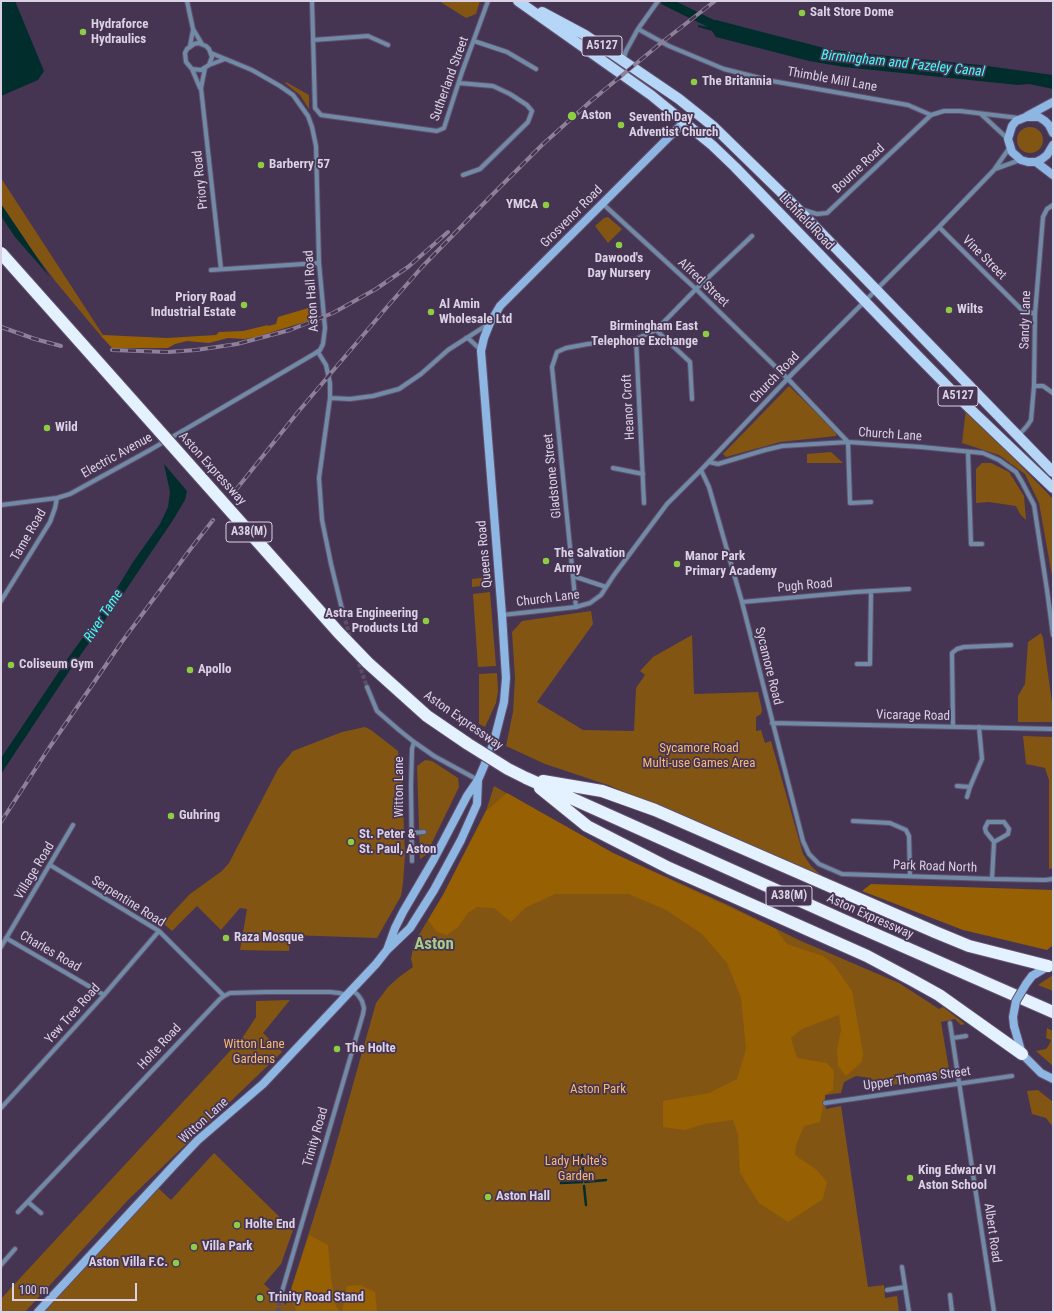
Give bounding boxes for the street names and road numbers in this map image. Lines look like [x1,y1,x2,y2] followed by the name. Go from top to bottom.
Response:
[428,35,472,123] street label: Sutherland Street
[582,36,622,56] road number: A5127
[786,64,878,96] street label: Thimble Mill Lane
[830,141,888,197] street label: Bourne Road
[190,150,212,210] street label: Priory Road
[538,183,606,251] street label: Grosvenor Road
[775,191,837,253] street label: Lichfield Road
[959,233,1009,283] street label: Vine Street
[301,249,323,333] street label: Aston Hall Road
[674,255,732,311] street label: Alfred Street
[1017,290,1035,350] street label: Sandy Lane
[747,349,803,407] street label: Church Road
[619,374,639,440] street label: Heanor Croft
[938,386,978,406] road number: A5127
[858,425,922,445] street label: Church Lane
[175,429,249,509] street label: Aston Expressway
[79,430,155,482] street label: Electric Avenue
[541,433,565,519] street label: Gladstone Street
[8,506,50,564] street label: Tame Road
[474,520,496,588] street label: Queens Road
[226,522,272,542] road number: A38(M)
[777,576,833,596] street label: Pugh Road
[515,587,581,611] street label: Church Lane
[751,625,785,707] street label: Sycamore Road
[420,688,506,754] street label: Aston Expressway
[876,708,950,724] street label: Vicarage Road
[392,756,408,818] street label: Witton Lane
[12,840,58,902] street label: Village Road
[893,858,977,876] street label: Park Road North
[88,873,168,931] street label: Serpentine Road
[766,886,812,906] road number: A38(M)
[824,891,916,943] street label: Aston Expressway
[17,928,83,976] street label: Charles Road
[42,981,104,1047] street label: Yew Tree Road
[135,1021,185,1073] street label: Holte Road
[862,1064,972,1094] street label: Upper Thomas Street
[176,1095,232,1147] street label: Witton Lane
[300,1106,332,1168] street label: Trinity Road
[980,1202,1004,1264] street label: Albert Road

